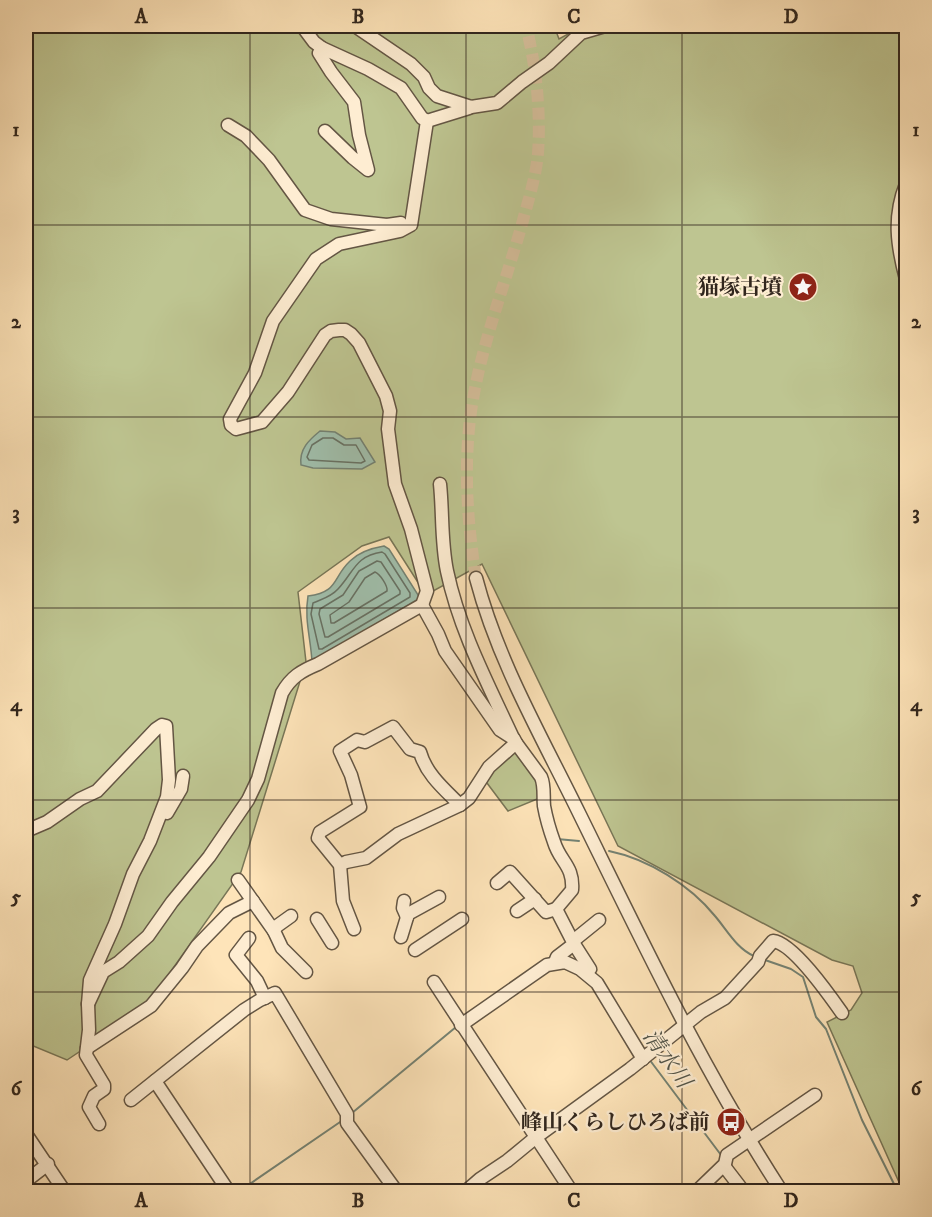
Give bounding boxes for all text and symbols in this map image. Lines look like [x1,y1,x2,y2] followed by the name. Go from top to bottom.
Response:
[134,5,149,30] text: A
[352,5,364,30] text: B
[567,5,581,30] text: C
[784,5,799,30] text: D
[12,118,20,143] text: 1
[912,118,920,143] text: 1
[787,271,819,303] place icon: 猫塚古墳
[698,275,782,301] place label: 猫塚古墳
[11,310,22,335] text: 2
[911,310,922,335] text: 2
[12,501,20,526] text: 3
[912,501,920,526] text: 3
[10,693,23,718] text: 4
[910,693,923,718] text: 4
[10,885,21,910] text: 5
[910,885,921,910] text: 5
[637,1024,698,1095] water label: 清水川
[11,1077,23,1102] text: 6
[911,1077,923,1102] text: 6
[715,1106,747,1138] bus stop icon: 峰山くらしひろば前
[521,1110,710,1136] place label: 峰山くらしひろば前
[134,1189,149,1214] text: A
[352,1189,364,1214] text: B
[567,1189,581,1214] text: C
[784,1189,799,1214] text: D

